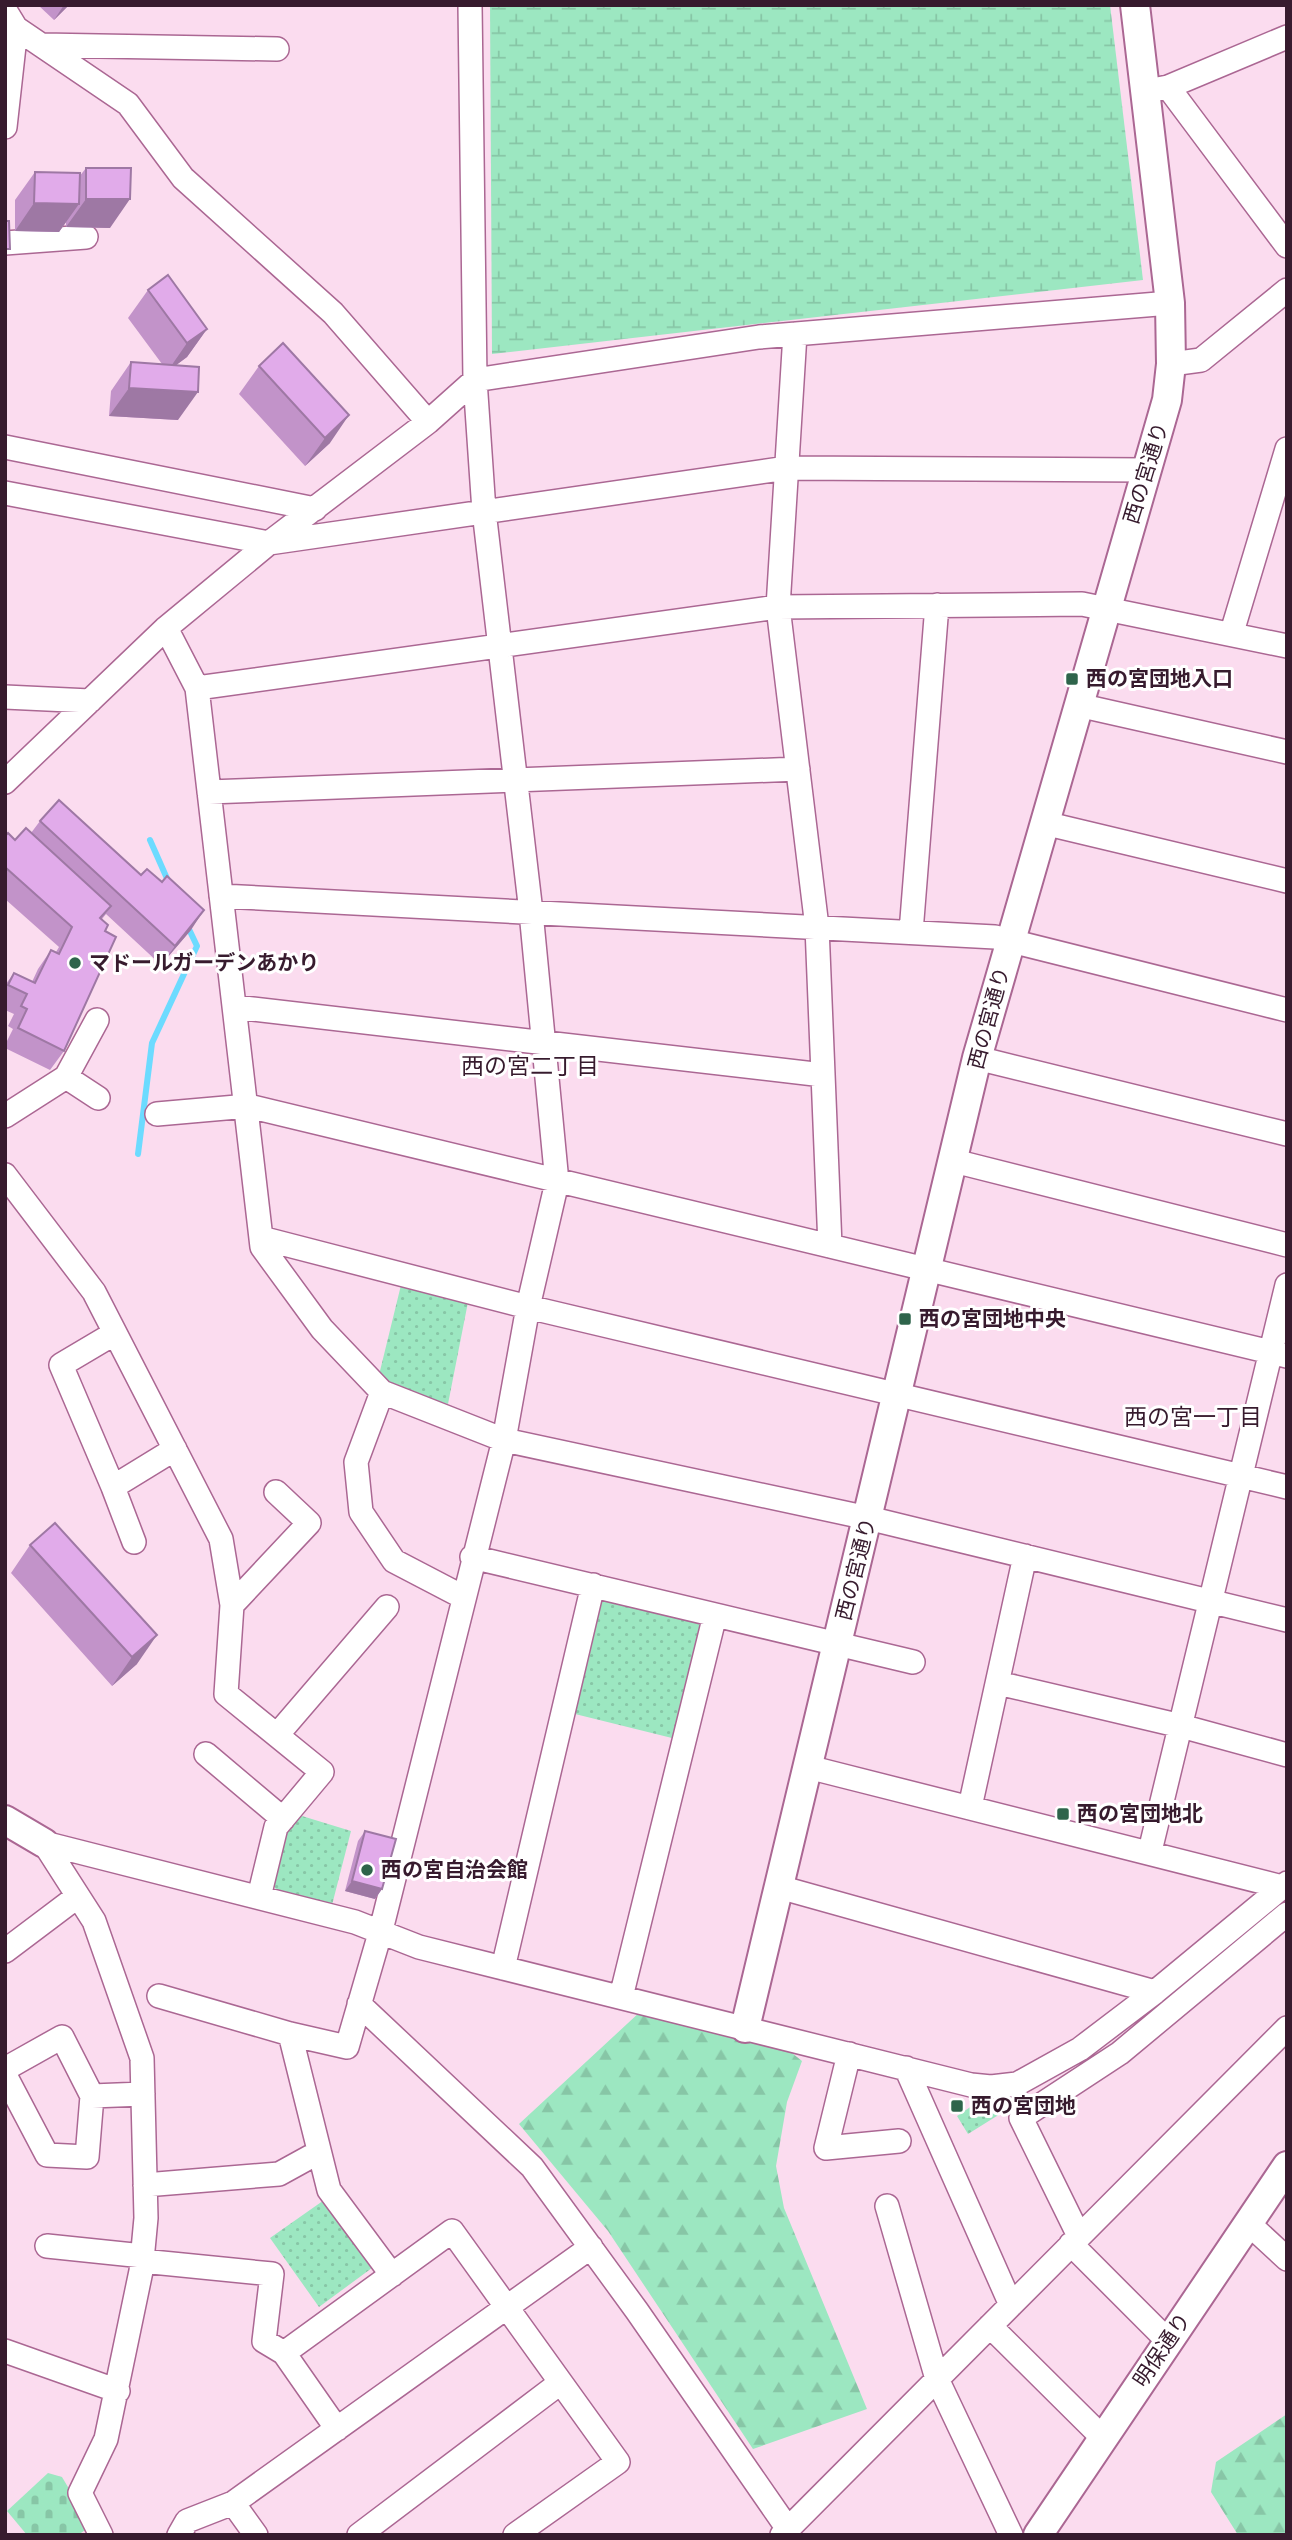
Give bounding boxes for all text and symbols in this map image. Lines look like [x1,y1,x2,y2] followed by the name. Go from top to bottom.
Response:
[1118,419,1172,526] street label: 西の宮通り
[1086,666,1233,690] place label: 西の宮団地入口
[1064,671,1080,687] marker: 西の宮団地入口
[89,950,319,974] place label: マドールガーデンあかり
[67,955,83,971] marker: マドールガーデンあかり
[963,964,1013,1072] street label: 西の宮通り
[461,1053,599,1078] district label: 西の宮二丁目
[919,1306,1066,1330] place label: 西の宮団地中央
[897,1311,913,1327] marker: 西の宮団地中央
[1124,1404,1262,1429] district label: 西の宮一丁目
[831,1515,879,1623] street label: 西の宮通り
[1077,1801,1203,1825] place label: 西の宮団地北
[1055,1806,1071,1822] marker: 西の宮団地北
[381,1857,528,1881] place label: 西の宮自治会館
[359,1862,375,1878] marker: 西の宮自治会館
[971,2093,1076,2117] place label: 西の宮団地
[949,2098,965,2114] marker: 西の宮団地
[1128,2308,1195,2391] street label: 明保通り

